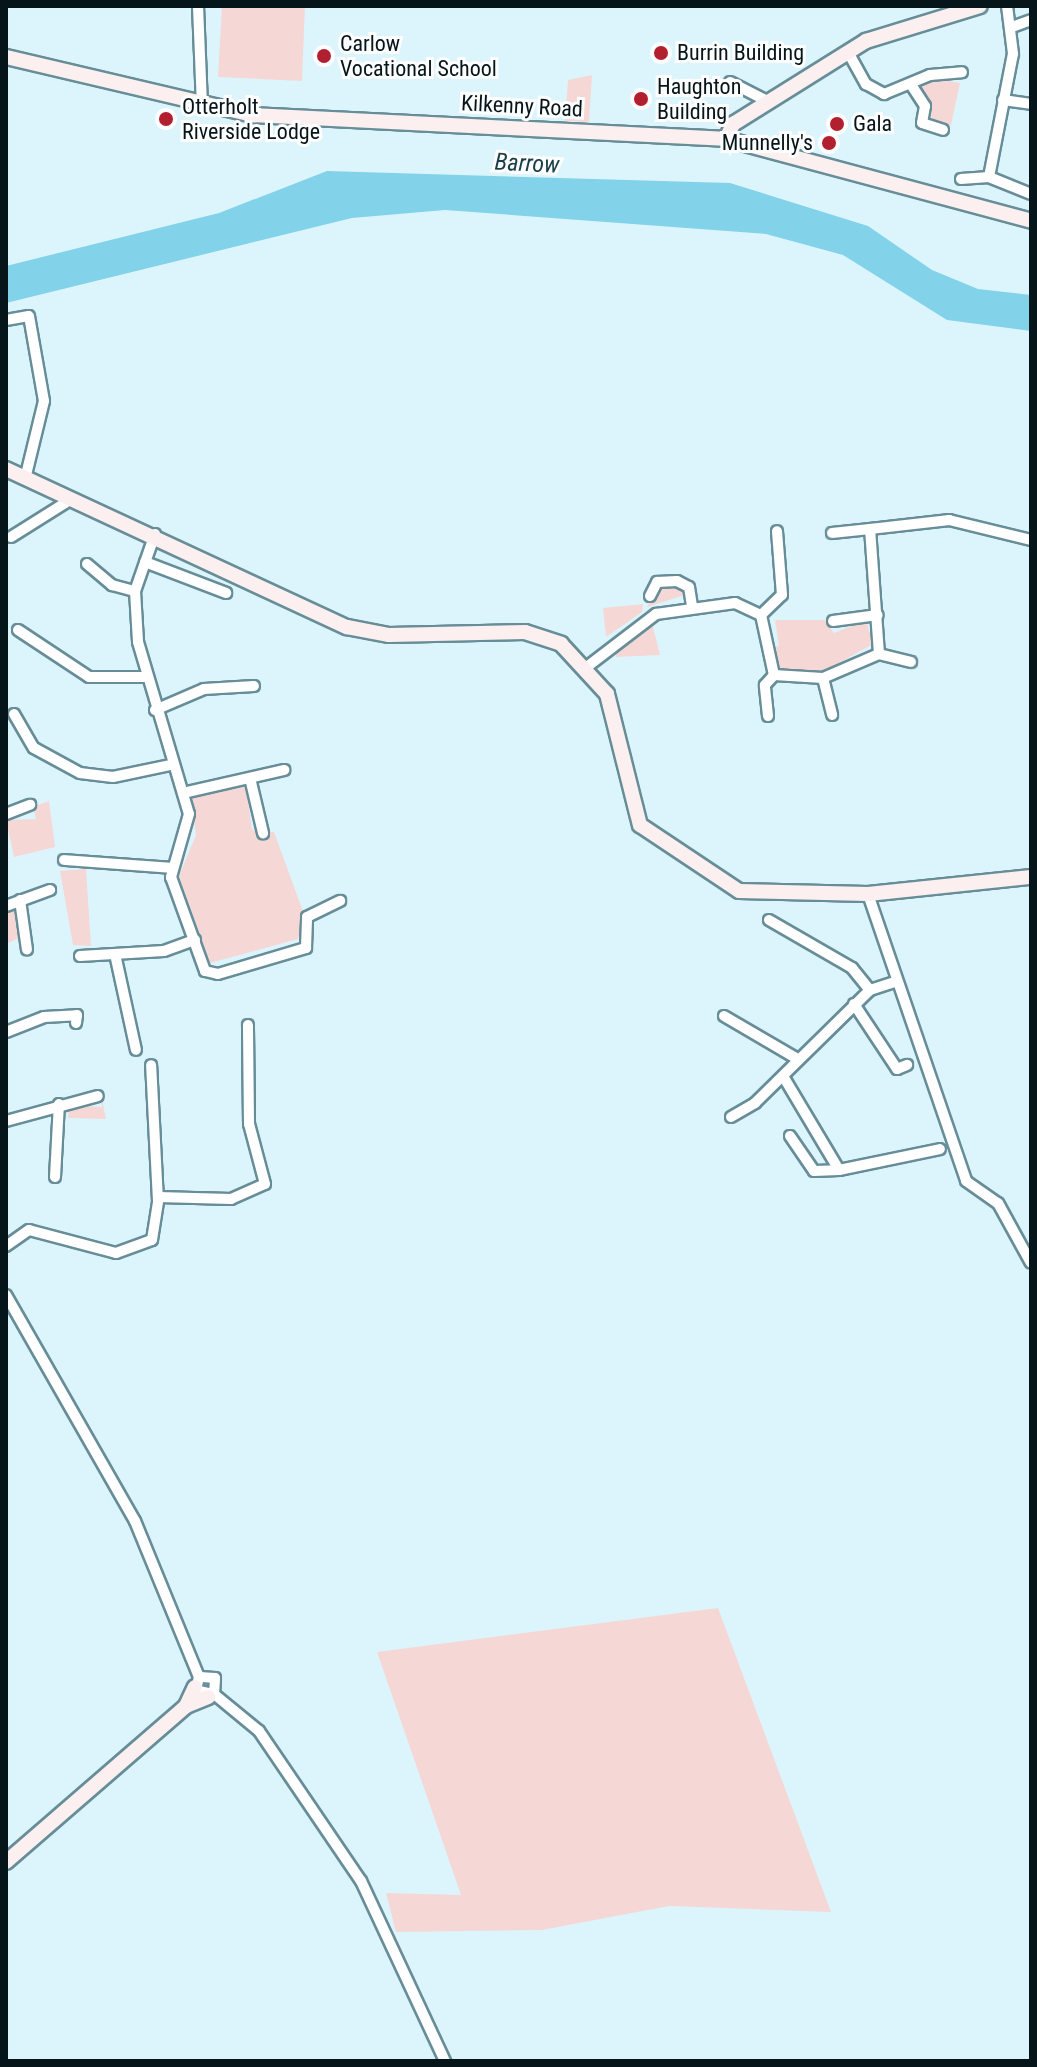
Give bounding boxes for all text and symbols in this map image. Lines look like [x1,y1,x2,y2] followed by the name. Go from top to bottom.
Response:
[340,30,497,82] place label: Carlow Vocational School
[677,40,804,66] place label: Burrin Building
[652,44,670,62] marker: Burrin Building
[315,47,333,65] marker: Carlow Vocational School
[657,73,741,124] place label: Haughton Building
[460,90,584,122] street label: Kilkenny Road
[632,90,650,108] marker: Haughton Building
[182,93,320,144] place label: Otterholt Riverside Lodge
[157,110,175,128] marker: Otterholt Riverside Lodge
[853,111,892,137] place label: Gala
[828,115,846,133] marker: Gala
[722,130,813,156] place label: Munnelly's
[820,134,838,152] marker: Munnelly's
[494,148,560,180] water label: Barrow

